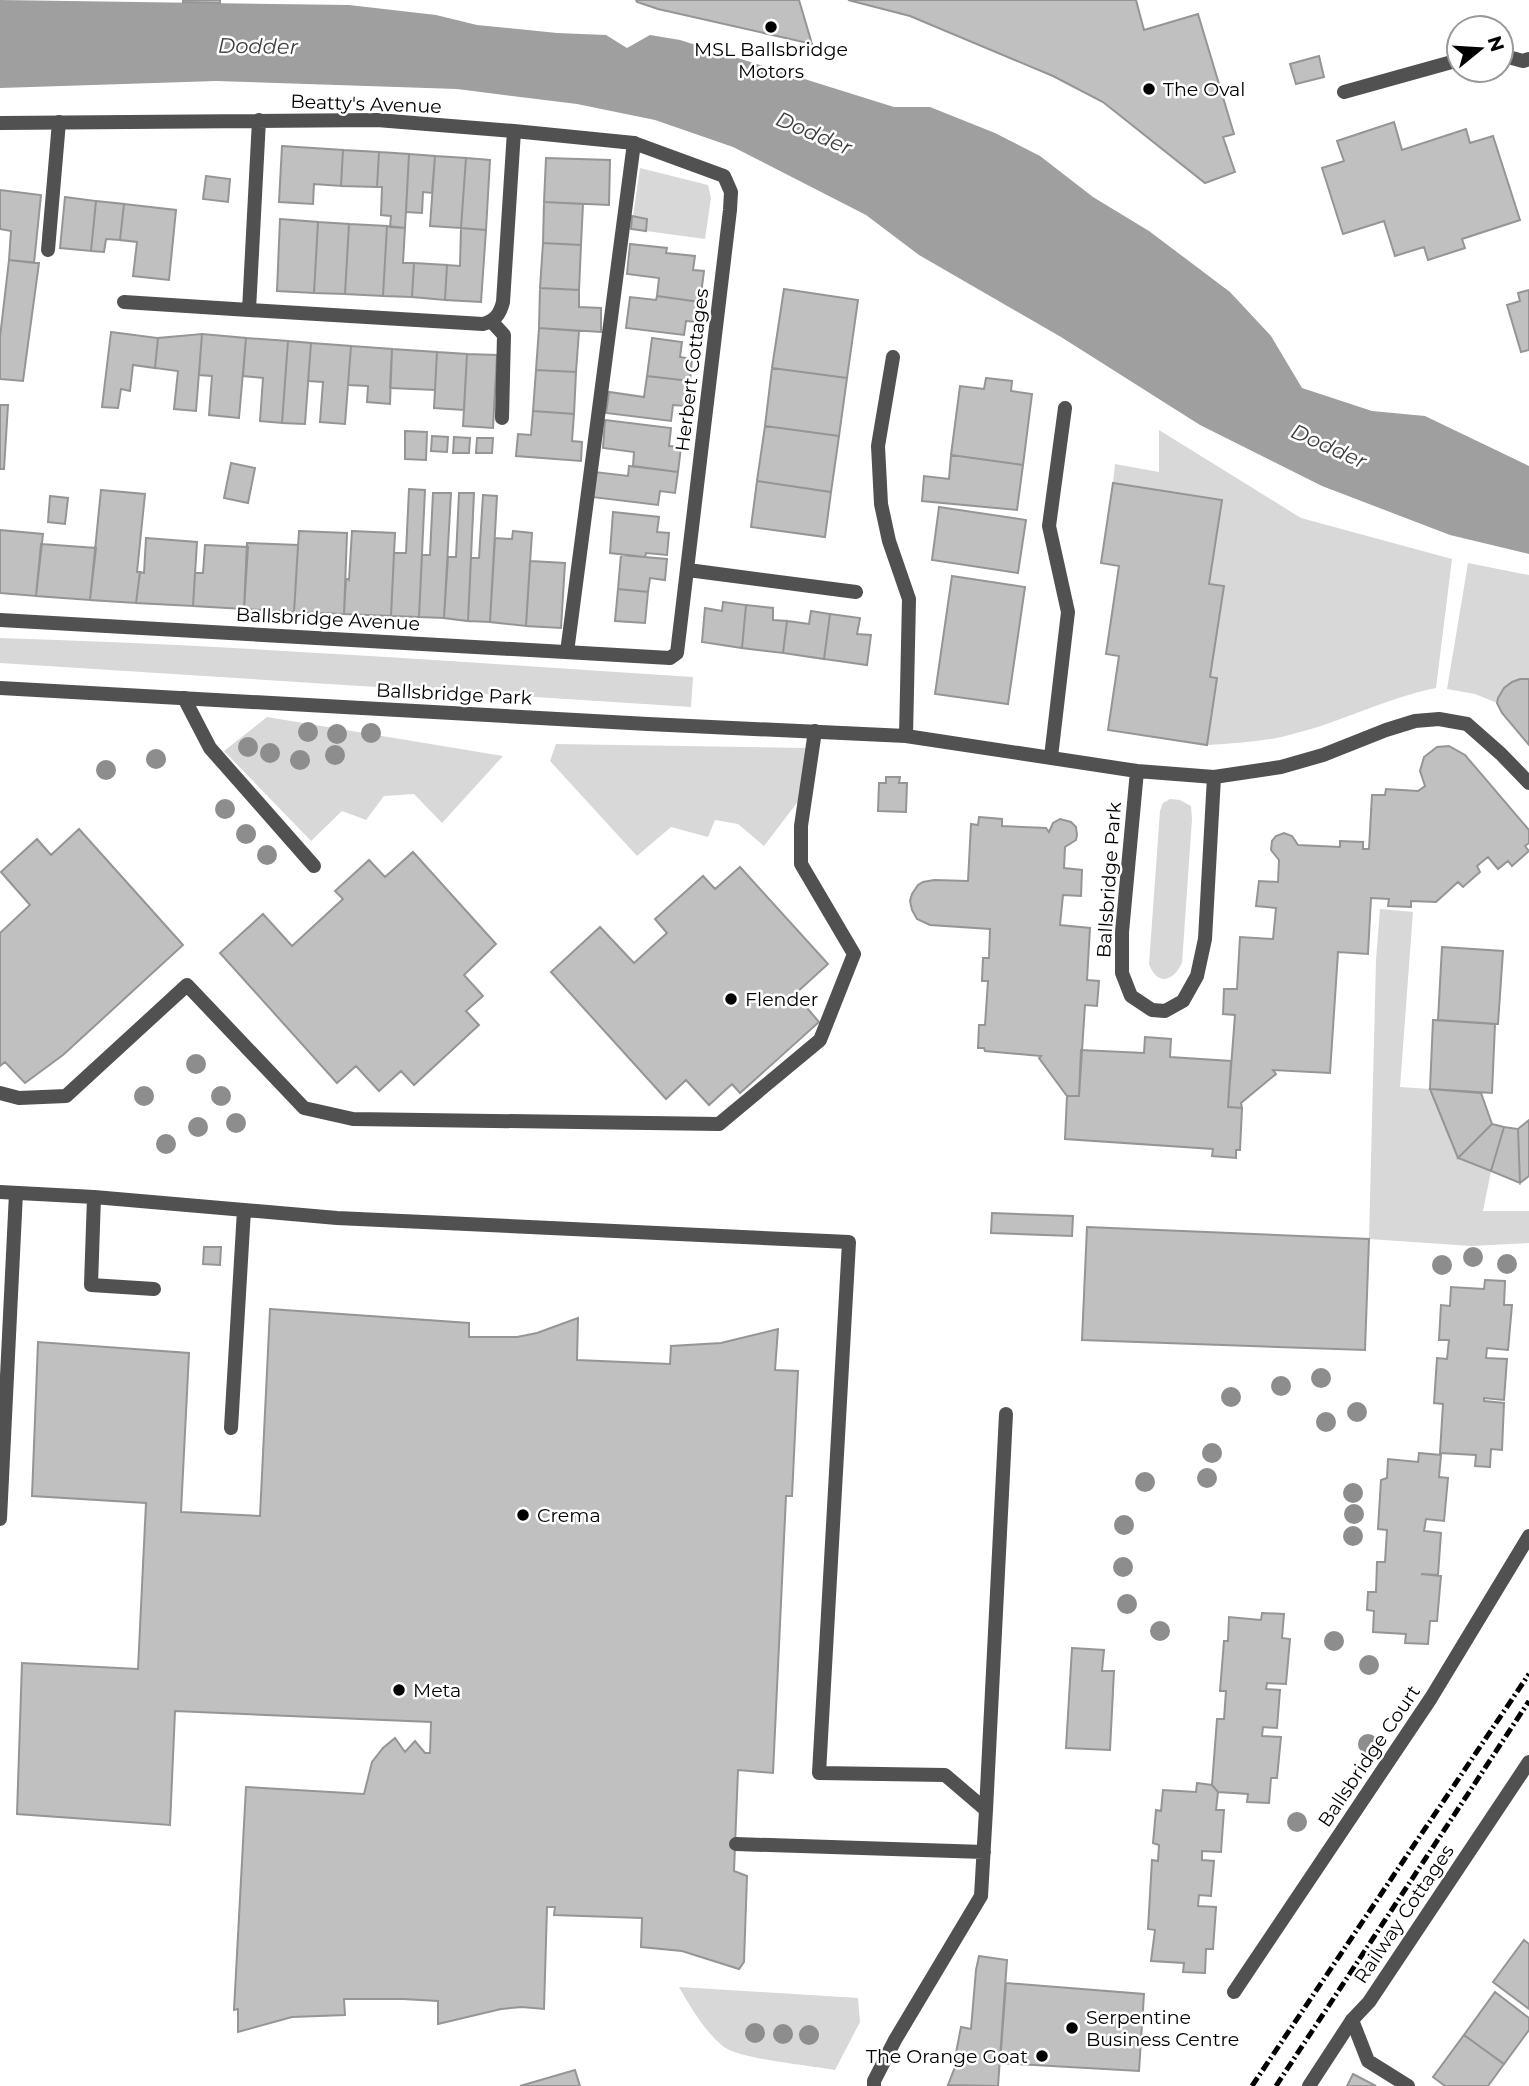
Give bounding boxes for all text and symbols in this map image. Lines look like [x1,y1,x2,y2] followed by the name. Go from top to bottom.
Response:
[1445,14,1515,84] north arrow
[763,19,779,35] marker: MSL Ballsbridge Motors
[218,33,299,59] water label: Dodder
[1482,33,1509,55] text: N
[694,38,848,83] place label: MSL Ballsbridge Motors
[1163,78,1245,101] place label: The Oval
[1141,81,1157,97] marker: The Oval
[290,90,442,118] street label: Beatty's Avenue
[772,106,856,160] water label: Dodder
[671,287,713,453] street label: Herbert Cottages
[1287,418,1371,474] water label: Dodder
[235,603,421,635] street label: Ballsbridge Avenue
[375,678,533,710] street label: Ballsbridge Park
[1092,801,1126,959] street label: Ballsbridge Park
[745,988,818,1011] place label: Flender
[723,991,739,1007] marker: Flender
[537,1504,601,1527] place label: Crema
[515,1507,531,1523] marker: Crema
[413,1679,461,1702] place label: Meta
[1313,1680,1425,1831] street label: Ballsbridge Court
[391,1682,407,1698] marker: Meta
[1349,1840,1459,1988] street label: Railway Cottages
[1086,2006,1239,2051] place label: Serpentine Business Centre
[1064,2020,1080,2036] marker: Serpentine Business Centre
[866,2045,1028,2068] place label: The Orange Goat
[1034,2048,1050,2064] marker: The Orange Goat

